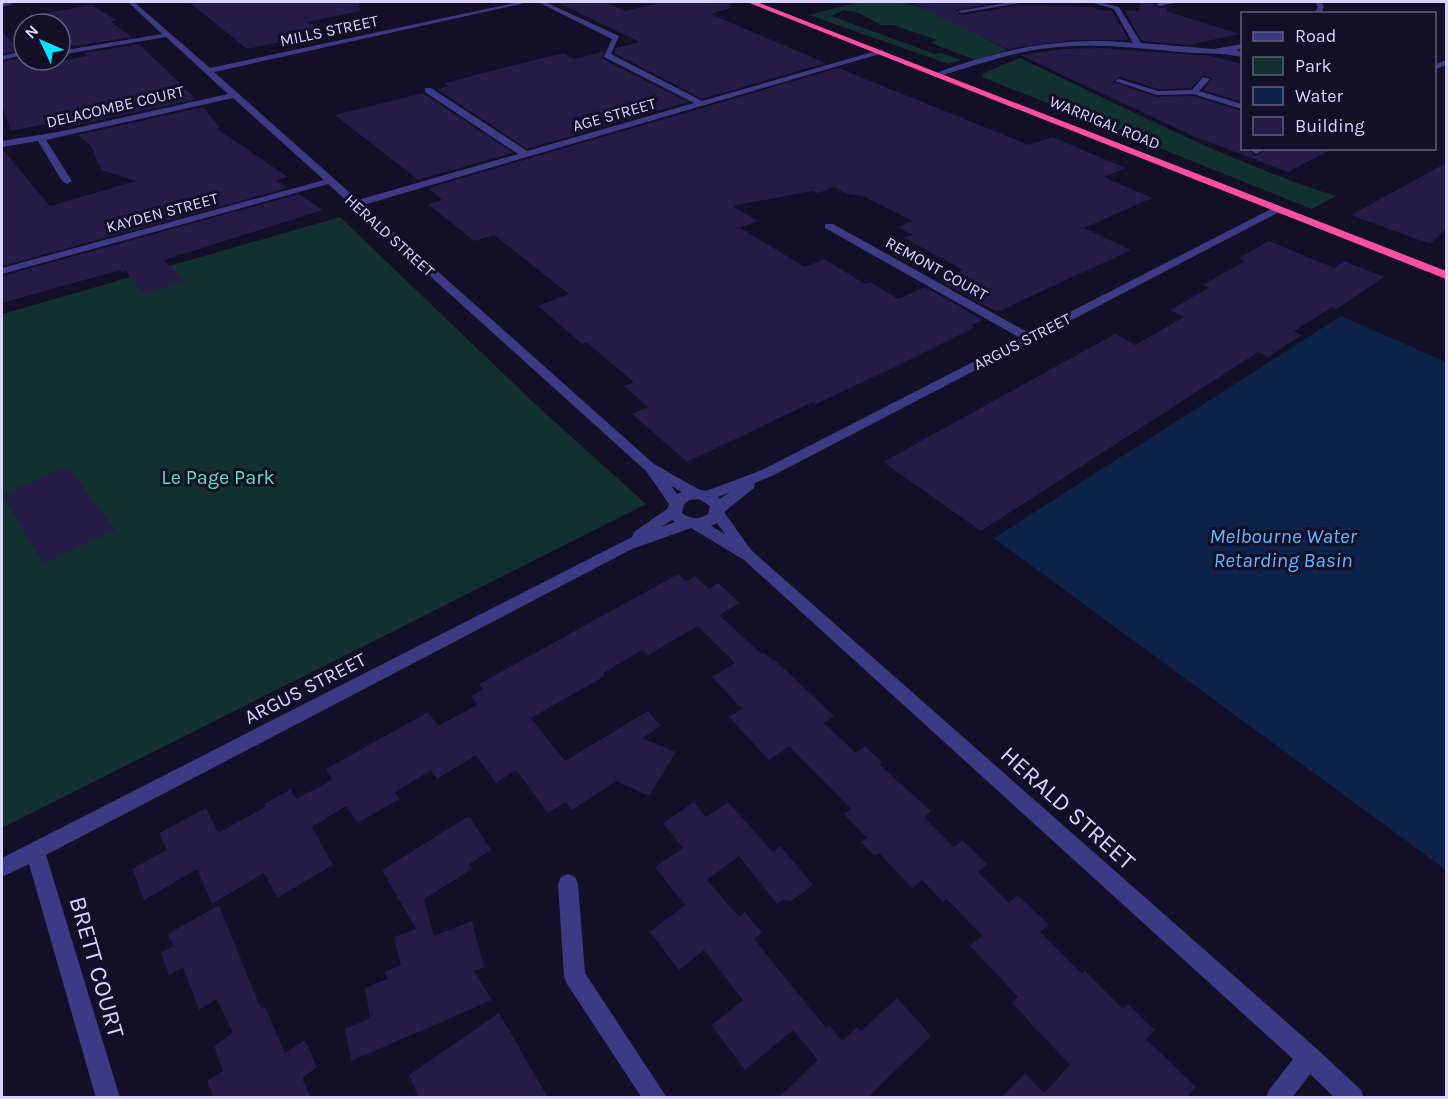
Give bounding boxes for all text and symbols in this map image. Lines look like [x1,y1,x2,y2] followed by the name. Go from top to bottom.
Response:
[278,11,380,50] street label: MILLS STREET
[12,12,72,72] north arrow
[1241,12,1436,150] legend
[21,21,42,43] text: N
[1295,25,1336,47] text: Road
[1295,55,1332,77] text: Park
[44,81,186,132] street label: DELACOMBE COURT
[1295,85,1343,107] text: Water
[1047,92,1163,153] street label: WARRIGAL ROAD
[570,94,658,135] street label: AGE STREET
[1295,115,1365,137] text: Building
[104,188,220,237] street label: KAYDEN STREET
[341,190,438,281] street label: HERALD STREET
[882,233,991,304] street label: REMONT COURT
[970,309,1074,374] street label: ARGUS STREET
[161,466,275,489] park label: Le Page Park
[1209,524,1358,572] water label: Melbourne Water Retarding Basin
[241,648,370,729] street label: ARGUS STREET
[995,740,1141,876] street label: HERALD STREET
[64,893,130,1041] street label: BRETT COURT

